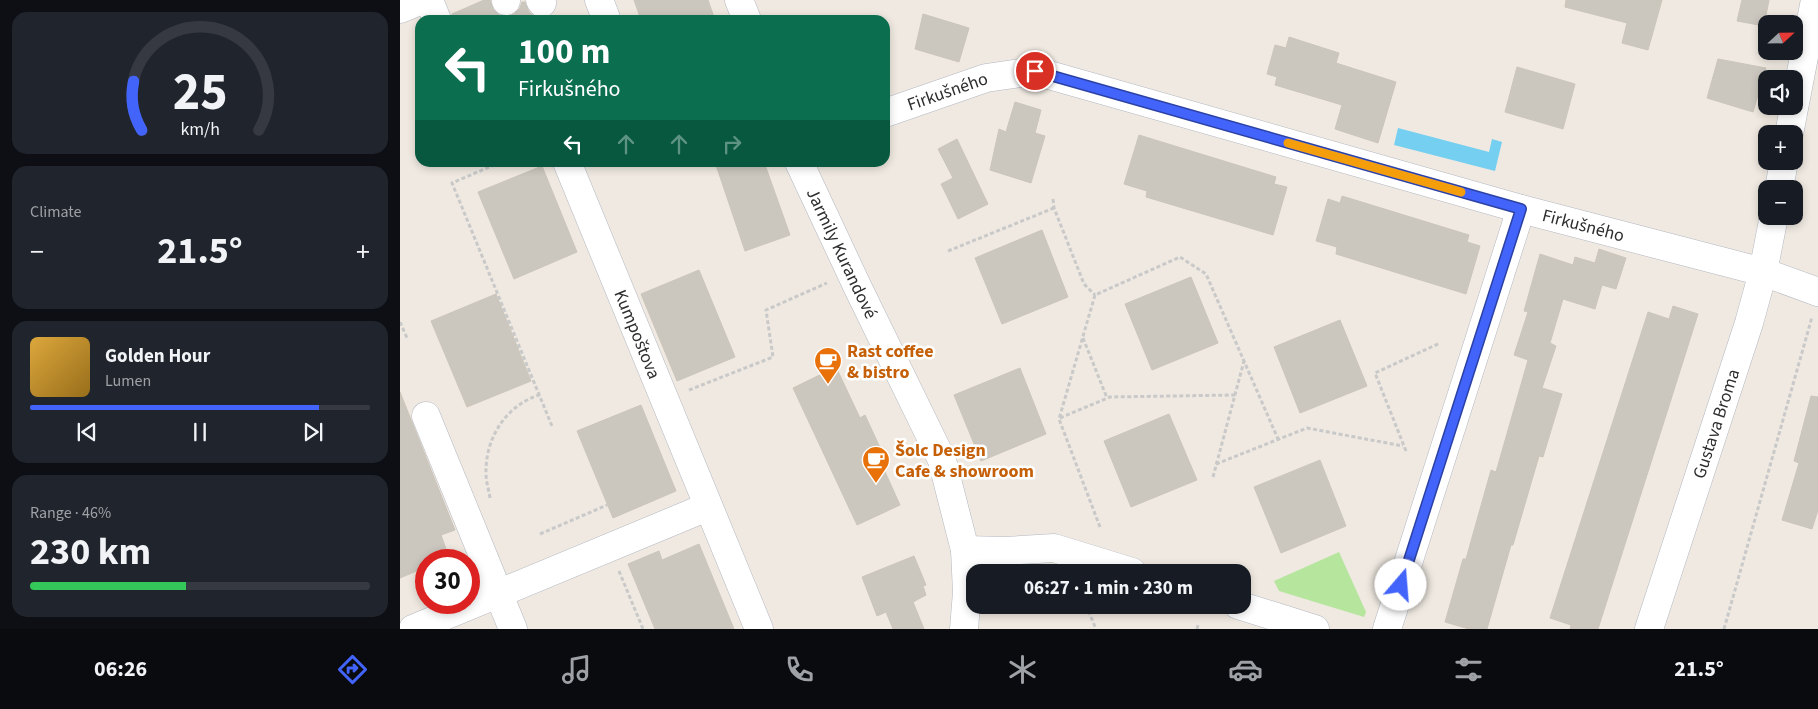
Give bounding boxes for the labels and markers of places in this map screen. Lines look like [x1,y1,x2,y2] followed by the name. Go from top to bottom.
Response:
[1014,50,1056,92] pin
[847,339,934,385] place label: Rast coffee & bistro
[813,346,843,385] cafe icon: Rast coffee & bistro
[895,438,1034,484] place label: Šolc Design Cafe & showroom
[861,445,891,484] cafe icon: Šolc Design Cafe & showroom

